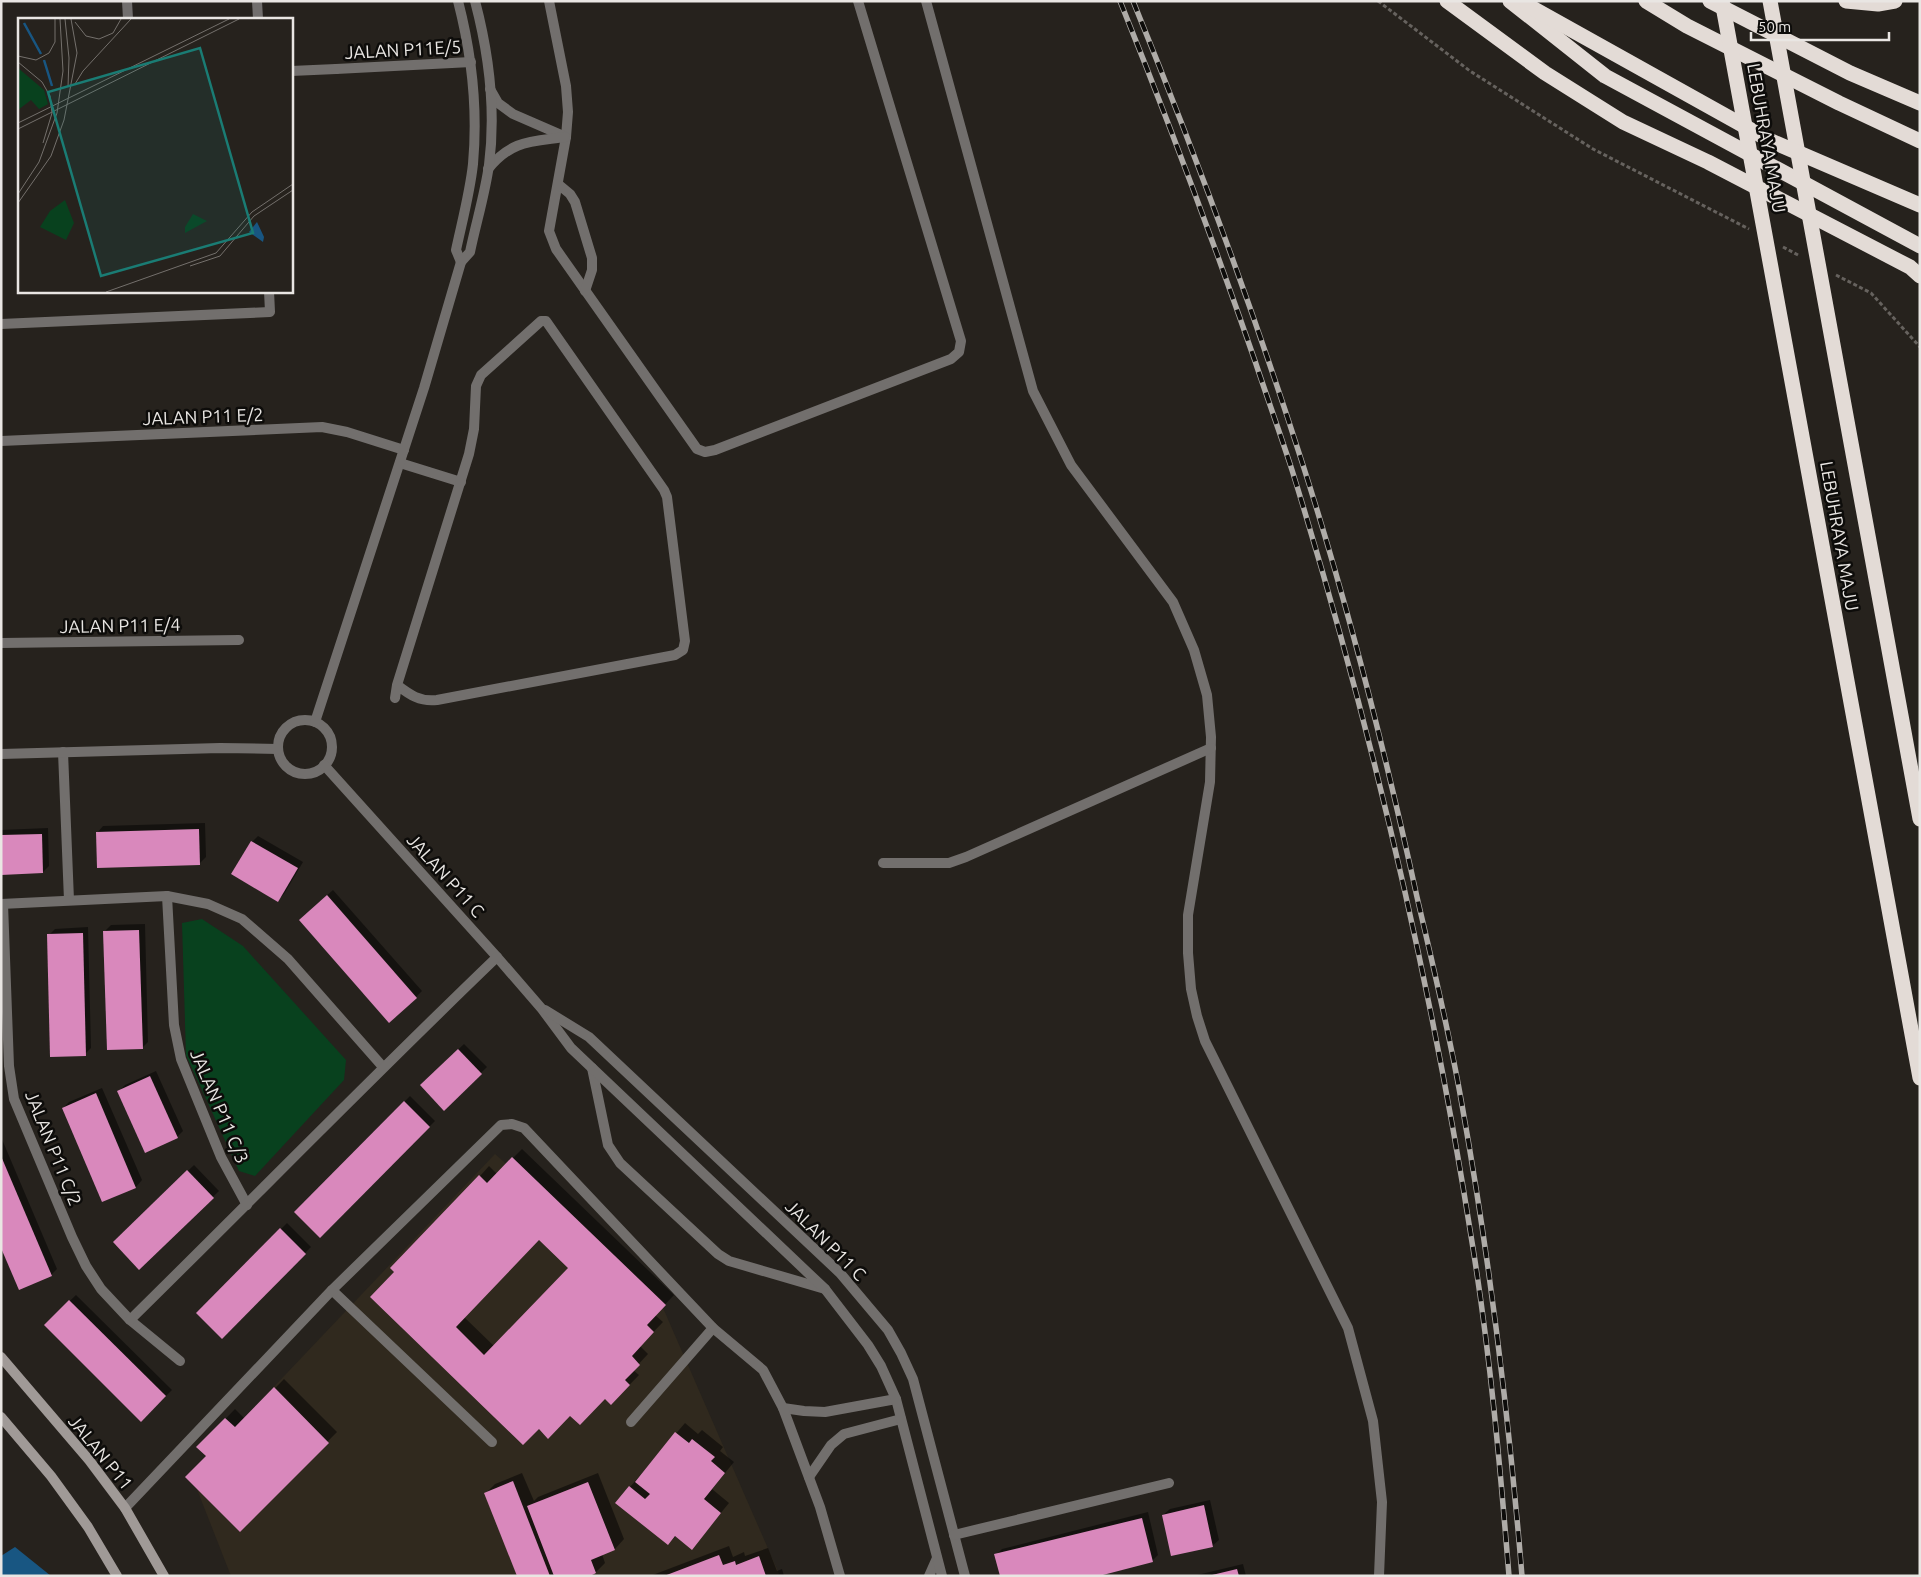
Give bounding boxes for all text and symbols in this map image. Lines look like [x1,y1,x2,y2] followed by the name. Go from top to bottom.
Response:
[1751,10,1888,42] scale bar
[18,18,292,292] inset map
[1758,18,1791,35] text: 50 m
[344,36,462,62] street label: JALAN P11E/5
[1744,62,1790,214] street label: LEBUHRAYA MAJU
[142,404,264,428] street label: JALAN P11 E/2
[1817,460,1863,612] street label: LEBUHRAYA MAJU
[59,614,181,636] street label: JALAN P11 E/4
[403,829,489,921] street label: JALAN P11 C
[187,1046,253,1166] street label: JALAN P11 C/3
[22,1088,86,1208] street label: JALAN P11 C/2
[782,1196,870,1284] street label: JALAN P11 C
[65,1411,137,1493] street label: JALAN P11

